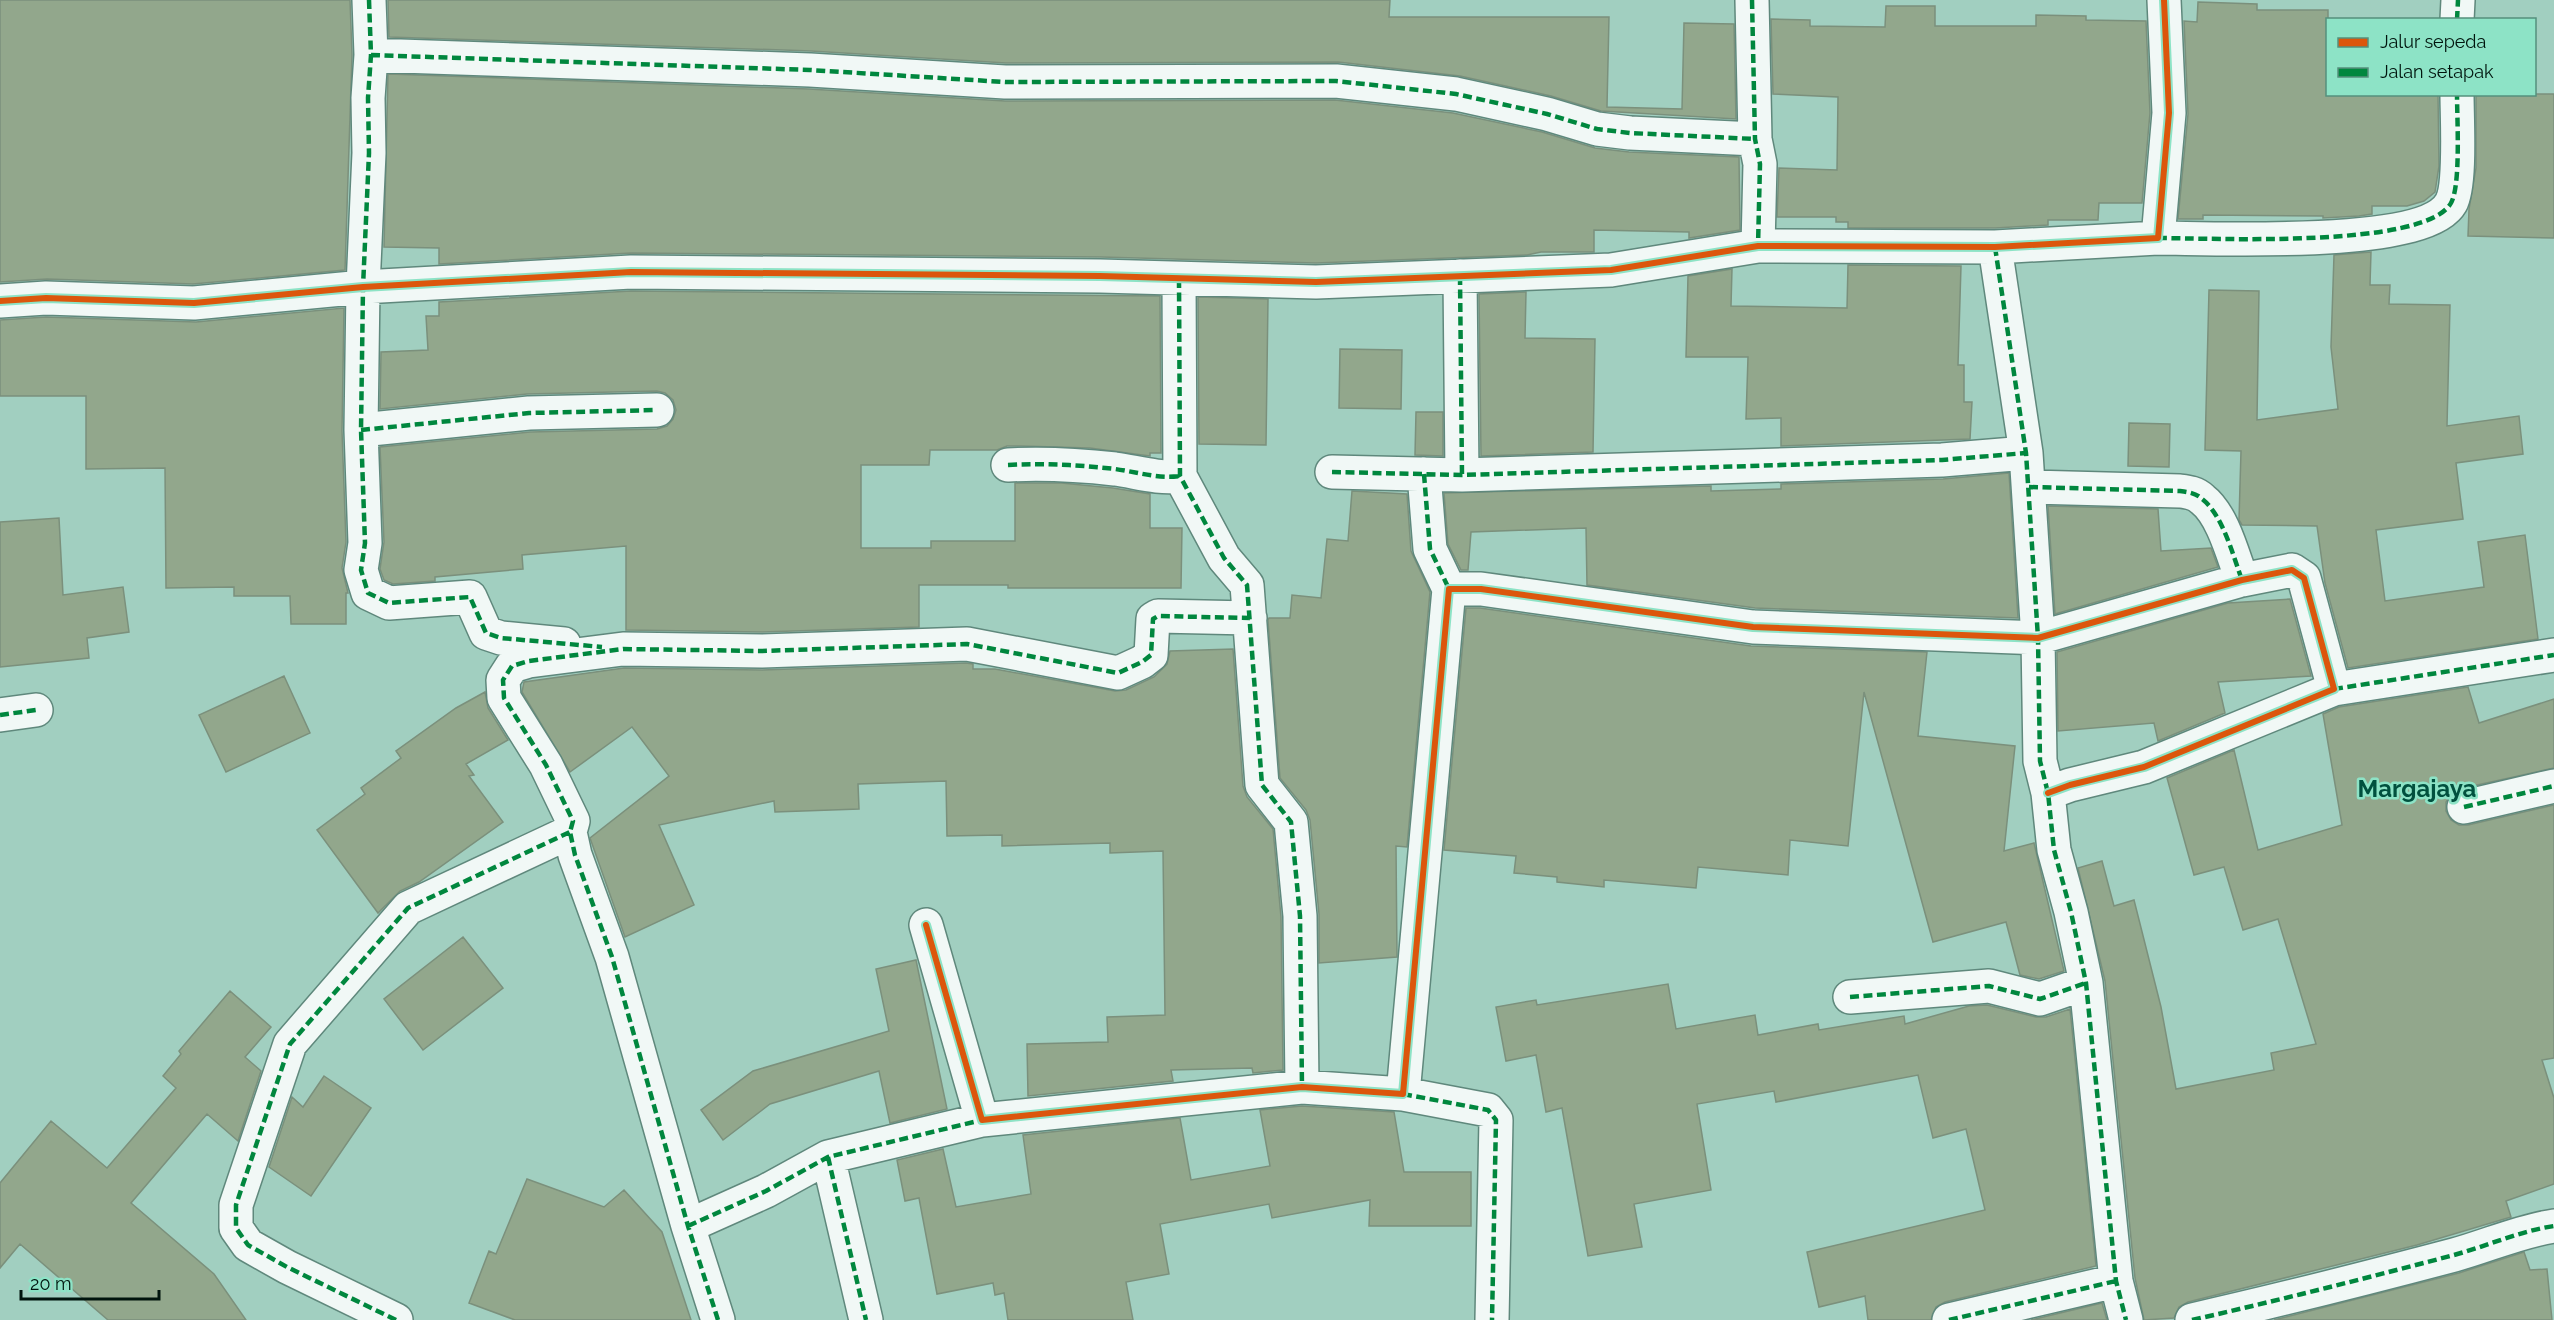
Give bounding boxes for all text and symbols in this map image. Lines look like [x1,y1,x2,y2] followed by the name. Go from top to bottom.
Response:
[2326,18,2536,96] legend
[2380,31,2486,52] text: Jalur sepeda
[2380,61,2494,82] text: Jalan setapak
[2358,774,2477,803] district label: Margajaya
[21,1263,159,1301] scale bar
[30,1273,72,1294] text: 20 m

